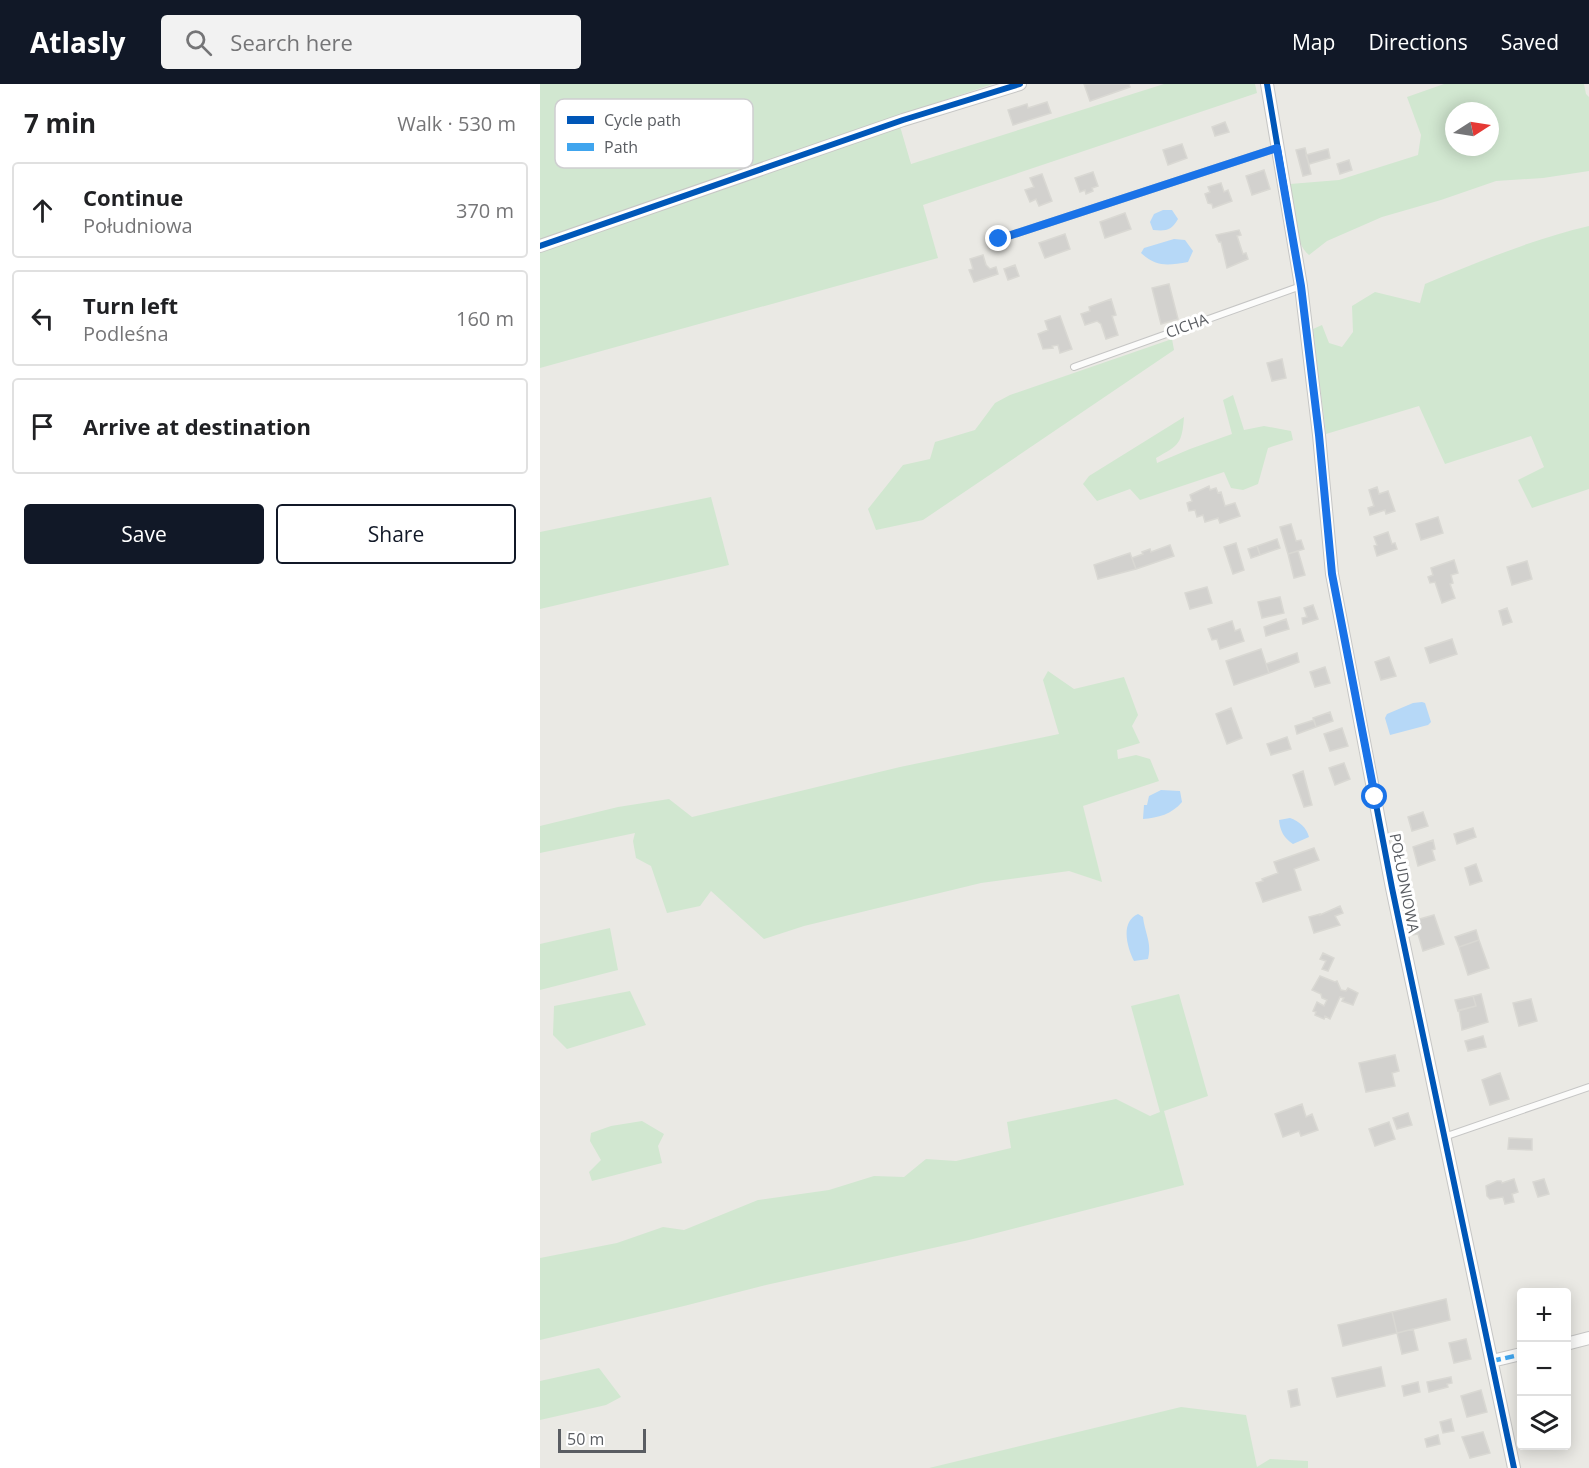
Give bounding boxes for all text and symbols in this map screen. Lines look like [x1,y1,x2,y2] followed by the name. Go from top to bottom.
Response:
[161,15,581,69] search box
[30,23,125,61] text: Atlasly
[182,26,215,59] icon: search
[230,27,353,57] text: Search here
[1292,28,1335,56] text: Map
[1368,28,1468,56] text: Directions
[1501,28,1559,56] text: Saved
[555,99,753,168] legend
[1445,102,1499,156] north arrow
[24,105,96,141] text: 7 min
[604,109,681,131] text: Cycle path
[397,110,516,137] text: Walk · 530 m
[604,136,638,158] text: Path
[83,182,183,212] text: Continue
[26,194,59,227] icon: ahead
[456,197,514,224] text: 370 m
[83,212,193,239] text: Południowa
[985,225,1011,251] route end
[83,290,178,320] text: Turn left
[26,302,59,335] icon: left
[456,305,514,332] text: 160 m
[1163,308,1211,342] street label: CICHA
[83,320,169,347] text: Podleśna
[26,410,59,443] icon: arrive
[83,411,311,441] text: Arrive at destination
[24,504,264,564] button: Save
[276,504,516,564] button: Share
[1361,783,1387,809] route start
[1386,831,1425,935] street label: POŁUDNIOWA
[1517,1288,1571,1450] map controls
[1517,1288,1571,1342] button: +
[1517,1342,1571,1396] button: −
[1517,1396,1571,1450] button: layers
[558,1426,646,1454] scale bar
[567,1428,604,1450] text: 50 m

